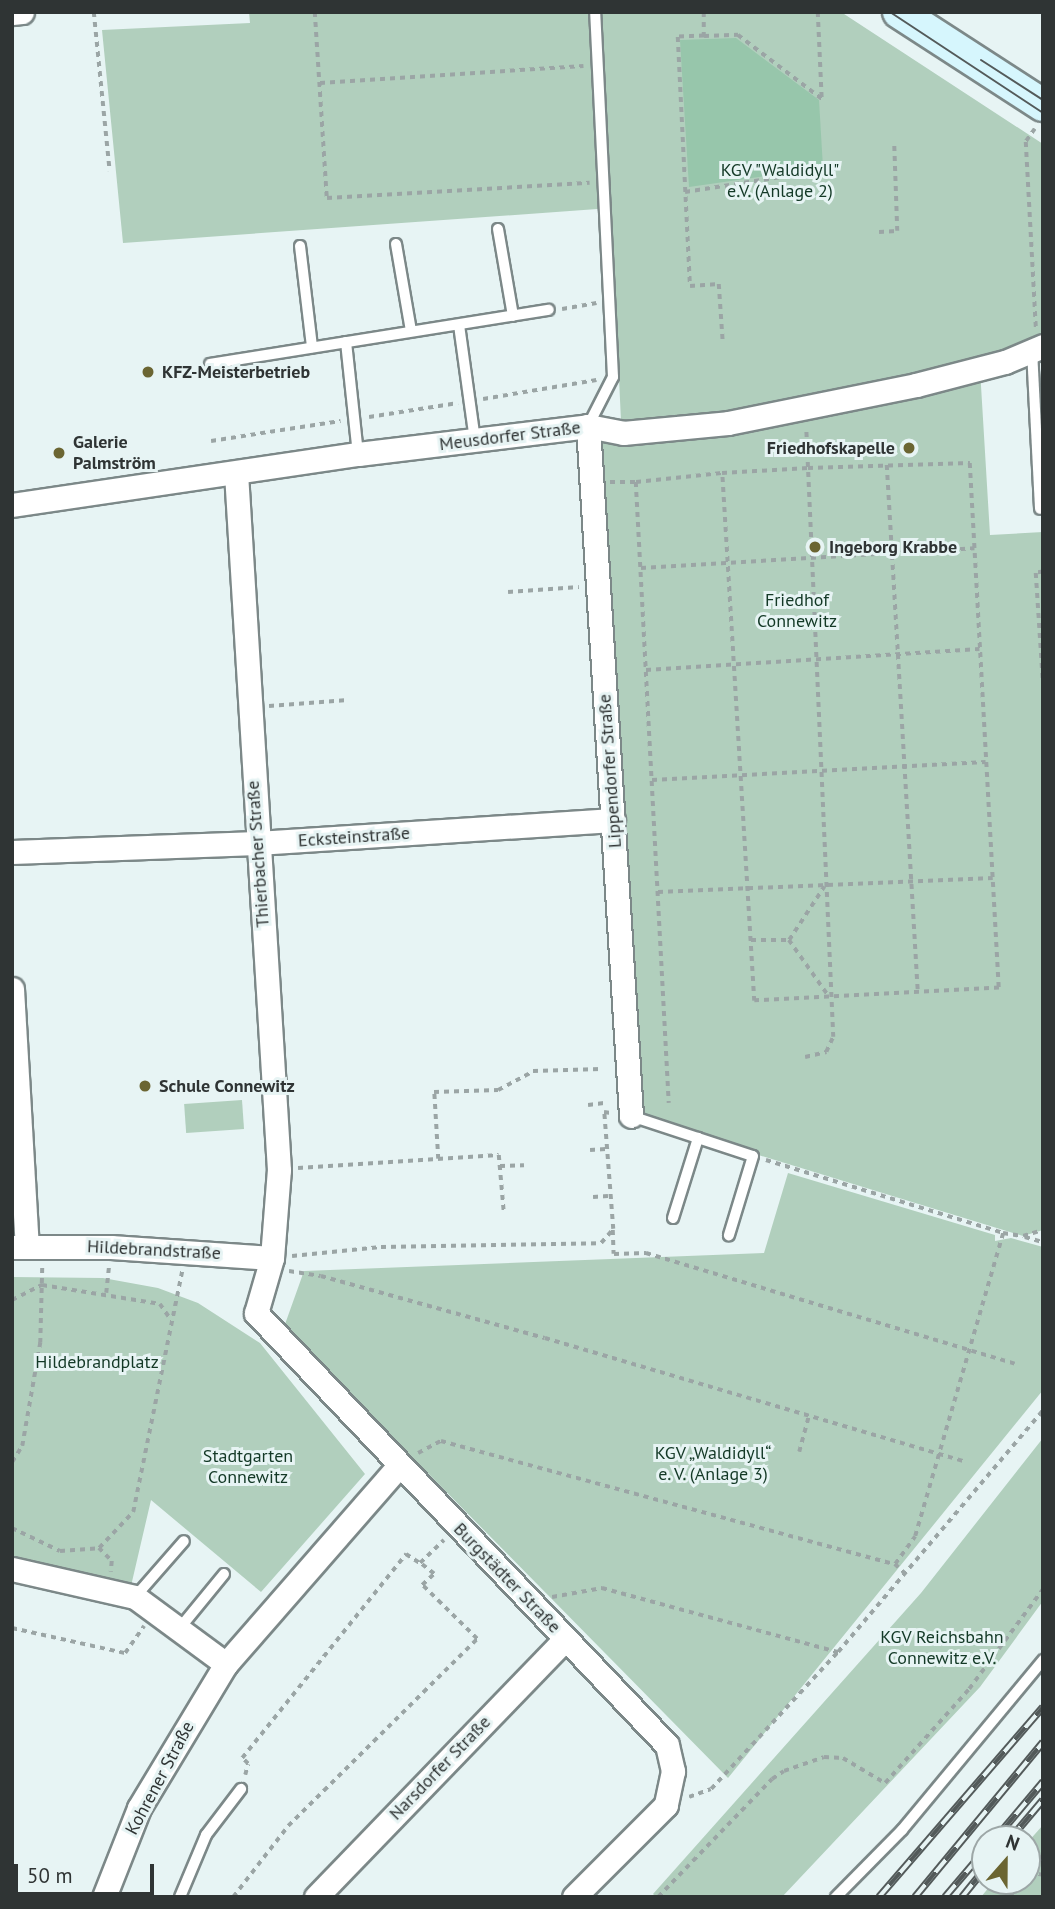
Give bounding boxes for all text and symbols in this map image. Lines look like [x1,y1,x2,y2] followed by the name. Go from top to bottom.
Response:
[720,160,840,202] park label: KGV "Waldidyll" e.V. (Anlage 2)
[162,361,310,383] place label: KFZ-Meisterbetrieb
[140,364,156,380] marker: KFZ-Meisterbetrieb
[438,417,582,455] street label: Meusdorfer Straße
[73,432,156,474] place label: Galerie Palmström
[767,437,895,459] place label: Friedhofskapelle
[901,440,917,456] marker: Friedhofskapelle
[51,445,67,461] marker: Galerie Palmström
[829,536,957,558] place label: Ingeborg Krabbe
[807,539,823,555] marker: Ingeborg Krabbe
[757,590,837,632] park label: Friedhof Connewitz
[594,693,626,849] street label: Lippendorfer Straße
[242,780,274,928] street label: Thierbacher Straße
[297,822,411,852] street label: Ecksteinstraße
[159,1075,295,1097] place label: Schule Connewitz
[137,1078,153,1094] marker: Schule Connewitz
[87,1236,221,1264] street label: Hildebrandstraße
[35,1351,159,1373] park label: Hildebrandplatz
[654,1443,772,1486] park label: KGV „Waldidyll“ e. V. (Anlage 3)
[203,1446,293,1488] park label: Stadtgarten Connewitz
[449,1518,565,1638] street label: Burgstädter Straße
[880,1627,1004,1670] park label: KGV Reichsbahn Connewitz e.V.
[385,1711,495,1825] street label: Narsdorfer Straße
[121,1718,199,1838] street label: Kohrener Straße
[971,1825,1041,1895] north arrow
[1003,1829,1023,1856] text: N
[18,1850,158,1894] scale bar
[27,1862,73,1889] text: 50 m

